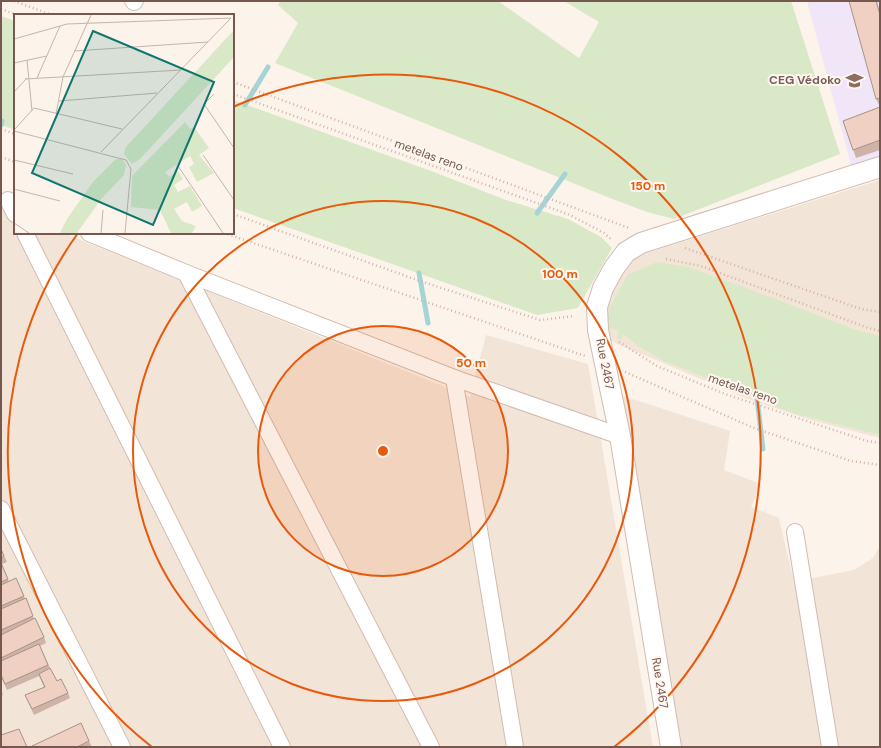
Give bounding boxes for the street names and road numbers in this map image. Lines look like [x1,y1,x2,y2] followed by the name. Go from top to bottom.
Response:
[392,135,466,175] street label: metelas reno
[592,337,618,391] street label: Rue 2467
[706,370,780,408] street label: metelas reno
[648,656,672,710] street label: Rue 2467

